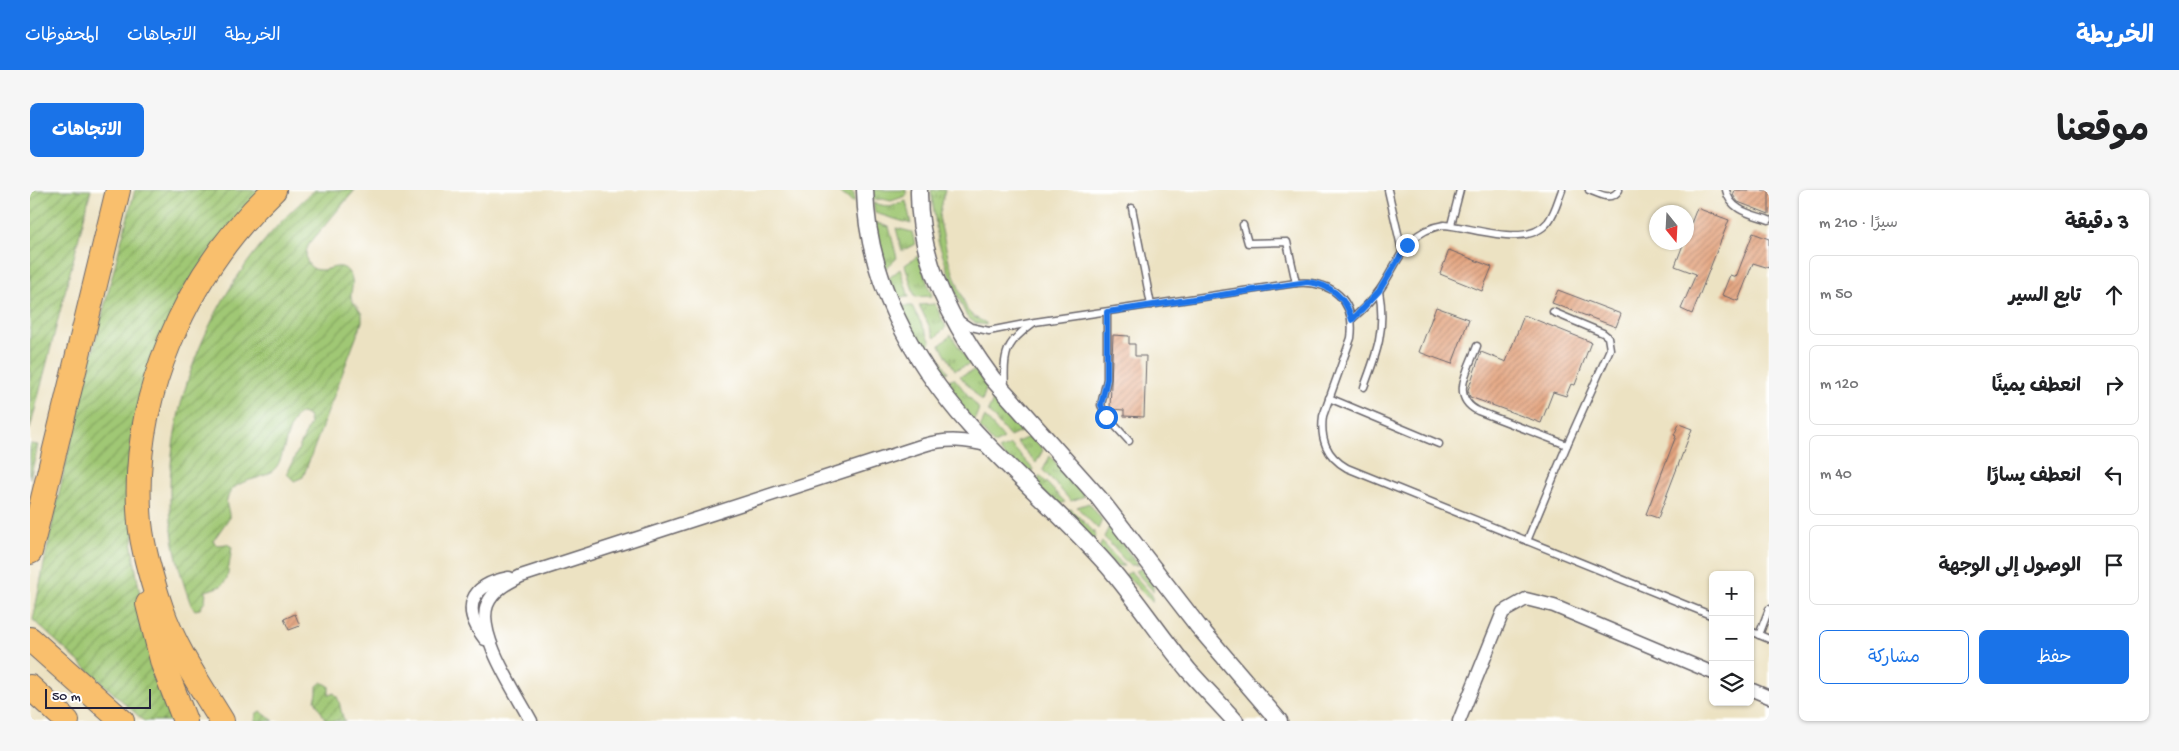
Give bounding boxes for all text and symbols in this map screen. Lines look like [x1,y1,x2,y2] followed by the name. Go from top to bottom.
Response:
[2076,23,2154,52] text: الخريطة
[25,26,99,47] text: المحفوظات
[127,26,197,47] text: الاتجاهات
[225,26,281,47] text: الخريطة
[30,103,144,157] button: الاتجاهات
[2056,113,2149,154] text: موقعنا
[1649,205,1694,250] north arrow
[2065,212,2129,237] text: 3 دقيقة
[1819,215,1898,234] text: سيرًا · 210 m
[1396,234,1419,257] route end
[2100,281,2128,309] icon: ahead
[1820,286,1853,305] text: 50 m
[2009,286,2081,309] text: تابع السير
[2100,371,2128,399] icon: right
[1820,376,1859,395] text: 120 m
[1992,376,2081,399] text: انعطف يمينًا
[1095,406,1118,429] route start
[2100,461,2128,489] icon: left
[1820,466,1852,485] text: 40 m
[1987,466,2081,489] text: انعطف يسارًا
[2100,551,2128,579] icon: arrive
[1938,556,2081,579] text: الوصول إلى الوجهة
[1709,571,1754,706] map controls
[1709,571,1754,616] button: +
[1709,616,1754,661] button: −
[1819,630,1969,684] button: مشاركة
[1979,630,2129,684] button: حفظ
[1709,661,1754,706] button: layers
[45,686,151,709] scale bar
[52,689,81,706] text: 50 m

